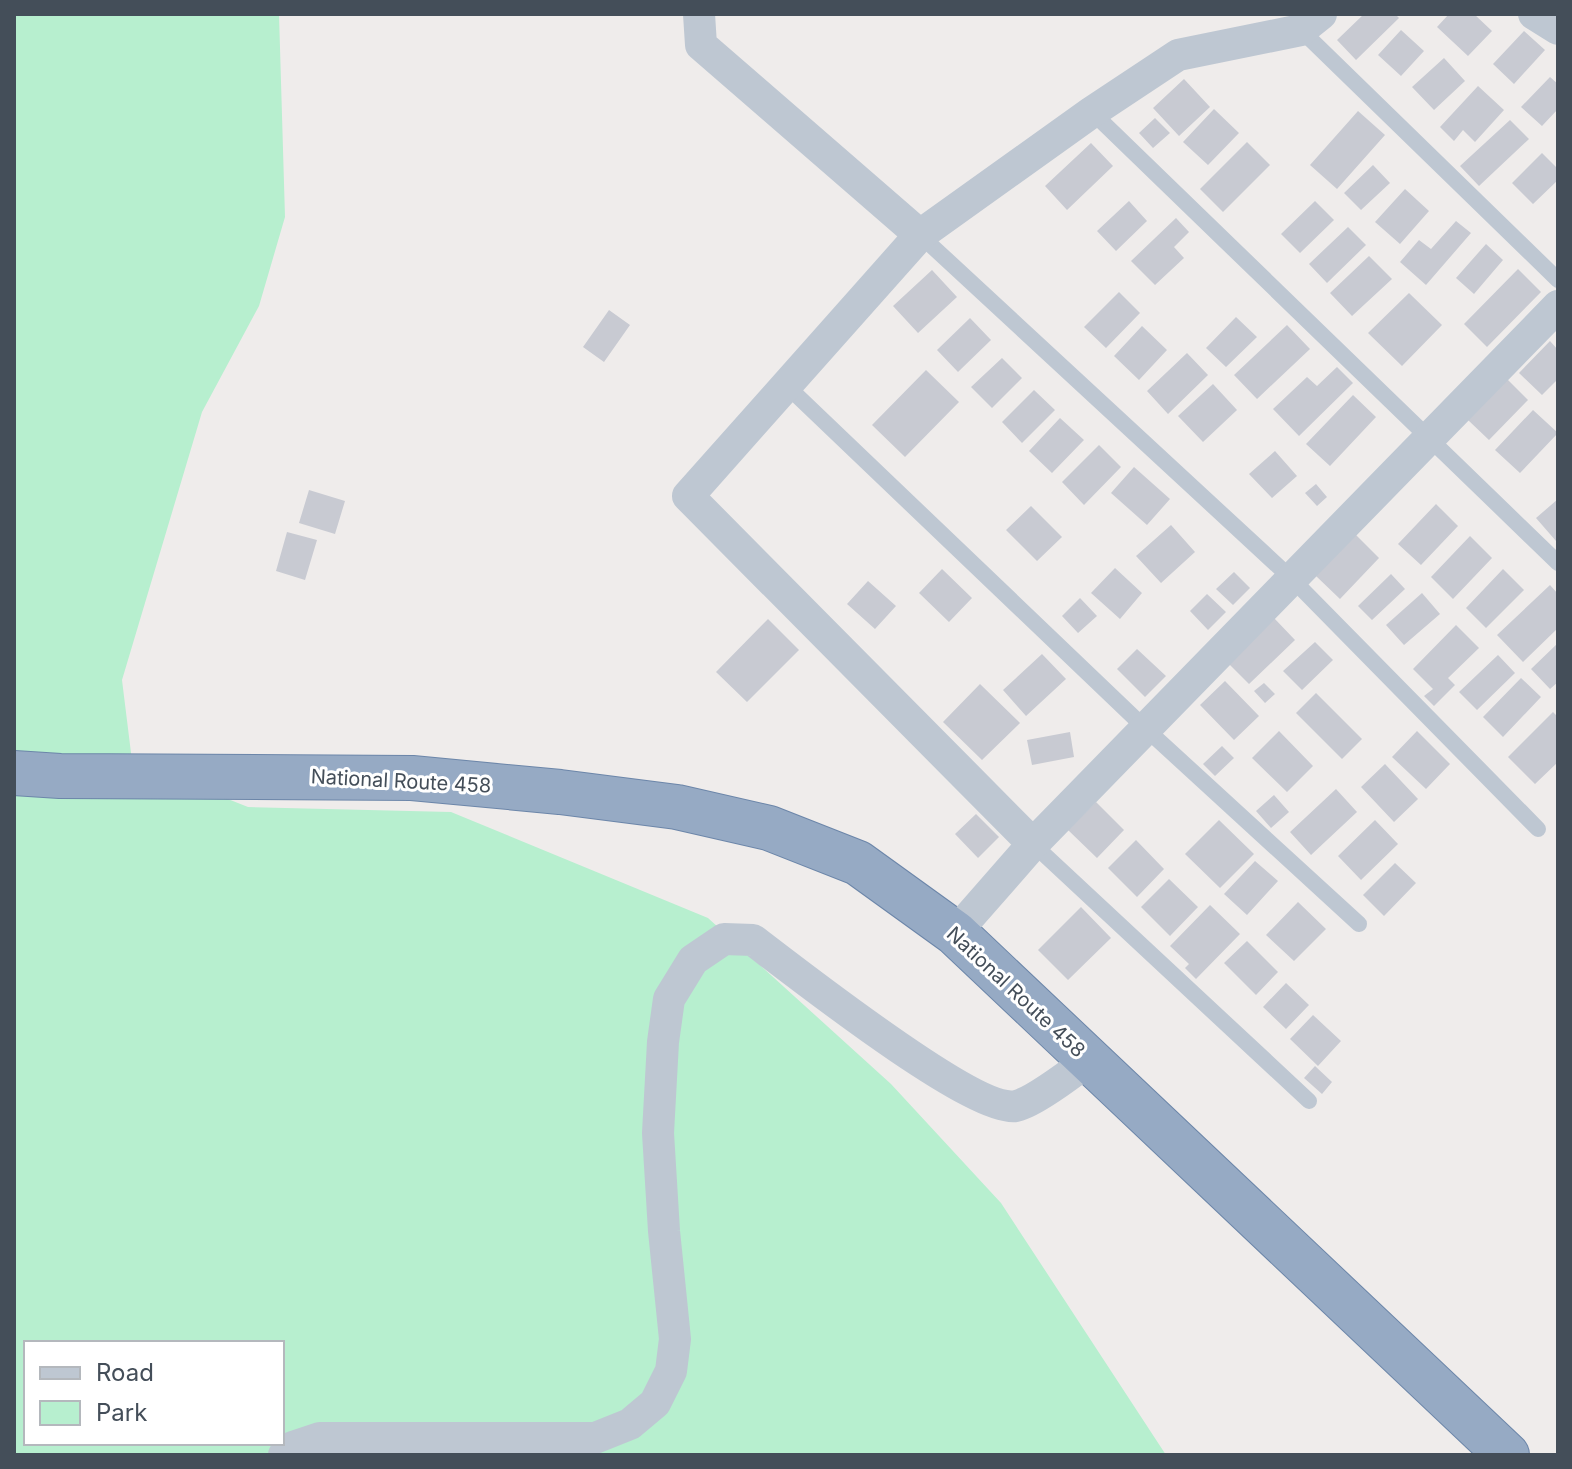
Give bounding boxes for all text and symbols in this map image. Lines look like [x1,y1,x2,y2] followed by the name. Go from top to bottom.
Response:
[310,764,492,798] street label: National Route 458
[942,922,1090,1062] street label: National Route 458
[24,1341,284,1445] legend
[96,1358,154,1387] text: Road
[96,1398,147,1427] text: Park

